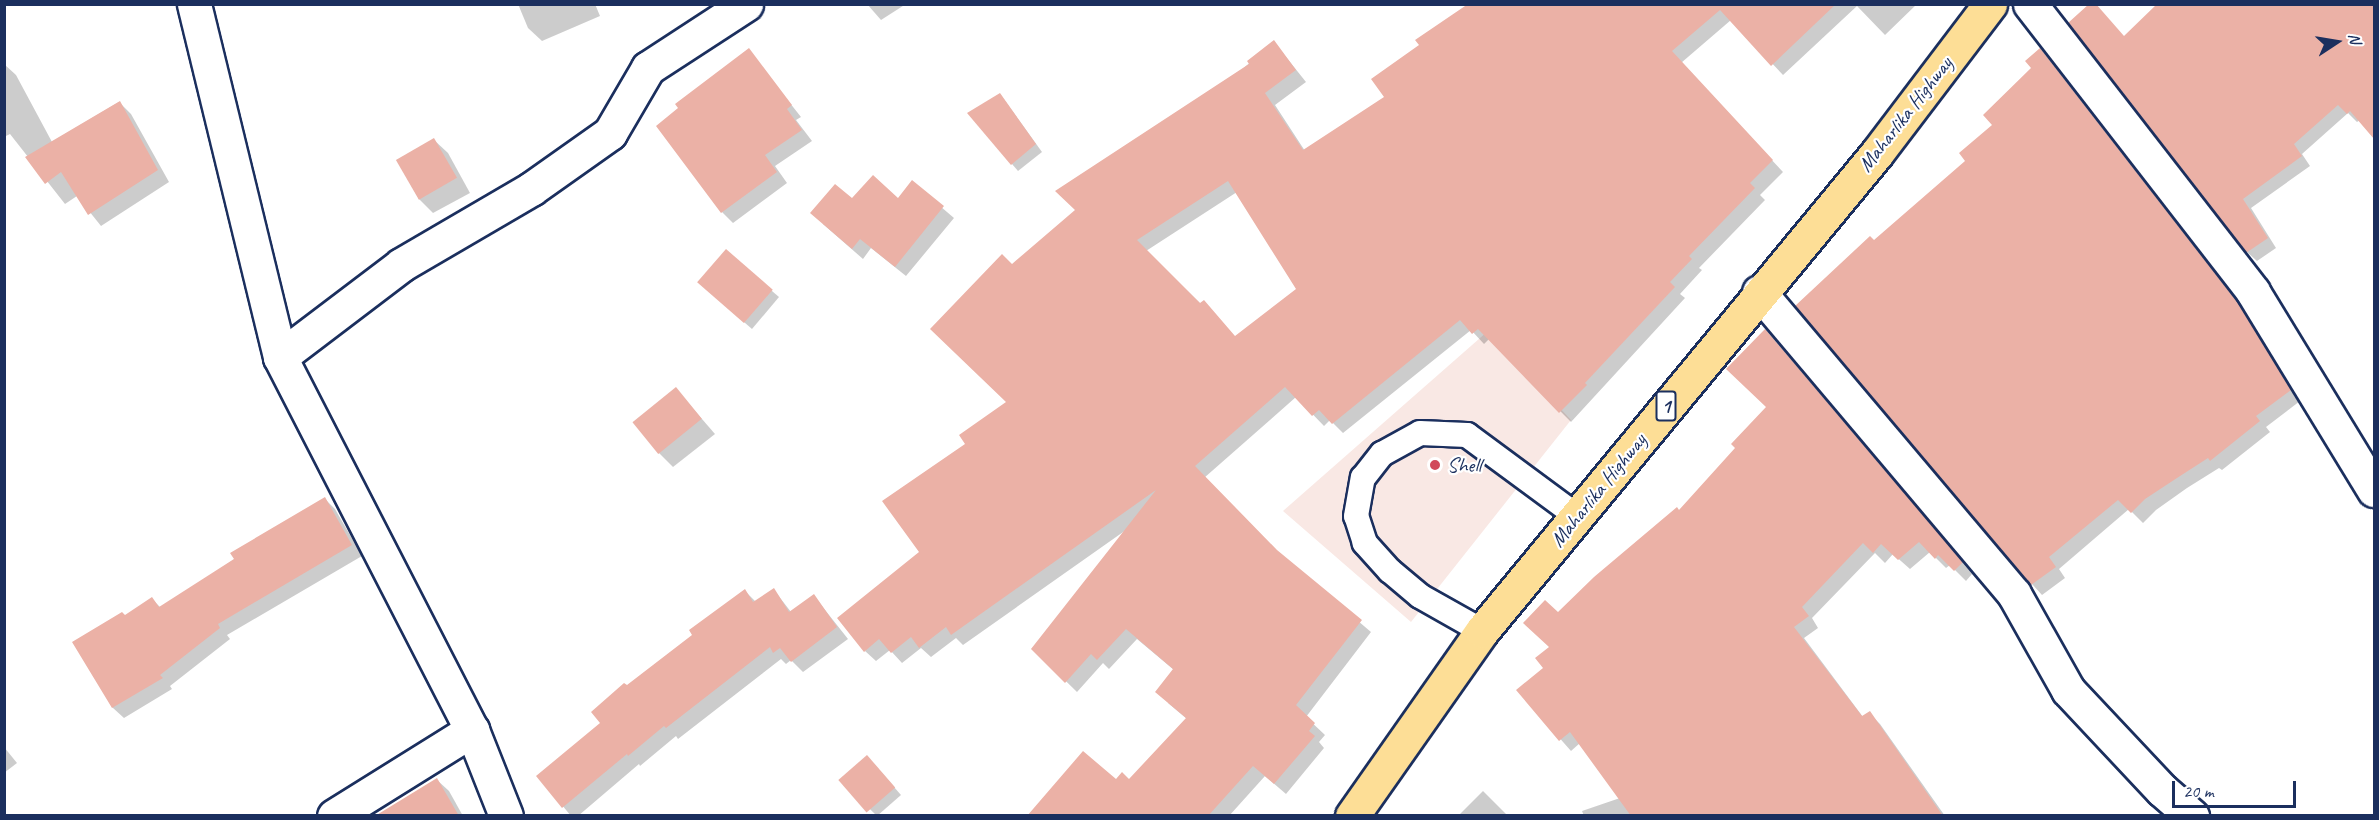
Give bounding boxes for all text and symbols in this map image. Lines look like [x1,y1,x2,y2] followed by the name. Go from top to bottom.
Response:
[2307,12,2367,72] north arrow
[2344,31,2365,45] text: N
[1852,52,1958,176] street label: Maharlika Highway
[1656,389,1676,423] road number: 1
[1545,428,1651,552] street label: Maharlika Highway
[1447,452,1481,478] place label: Shell
[1428,458,1442,472] marker: Shell
[2175,769,2300,807] scale bar
[2183,780,2214,802] text: 20 m

